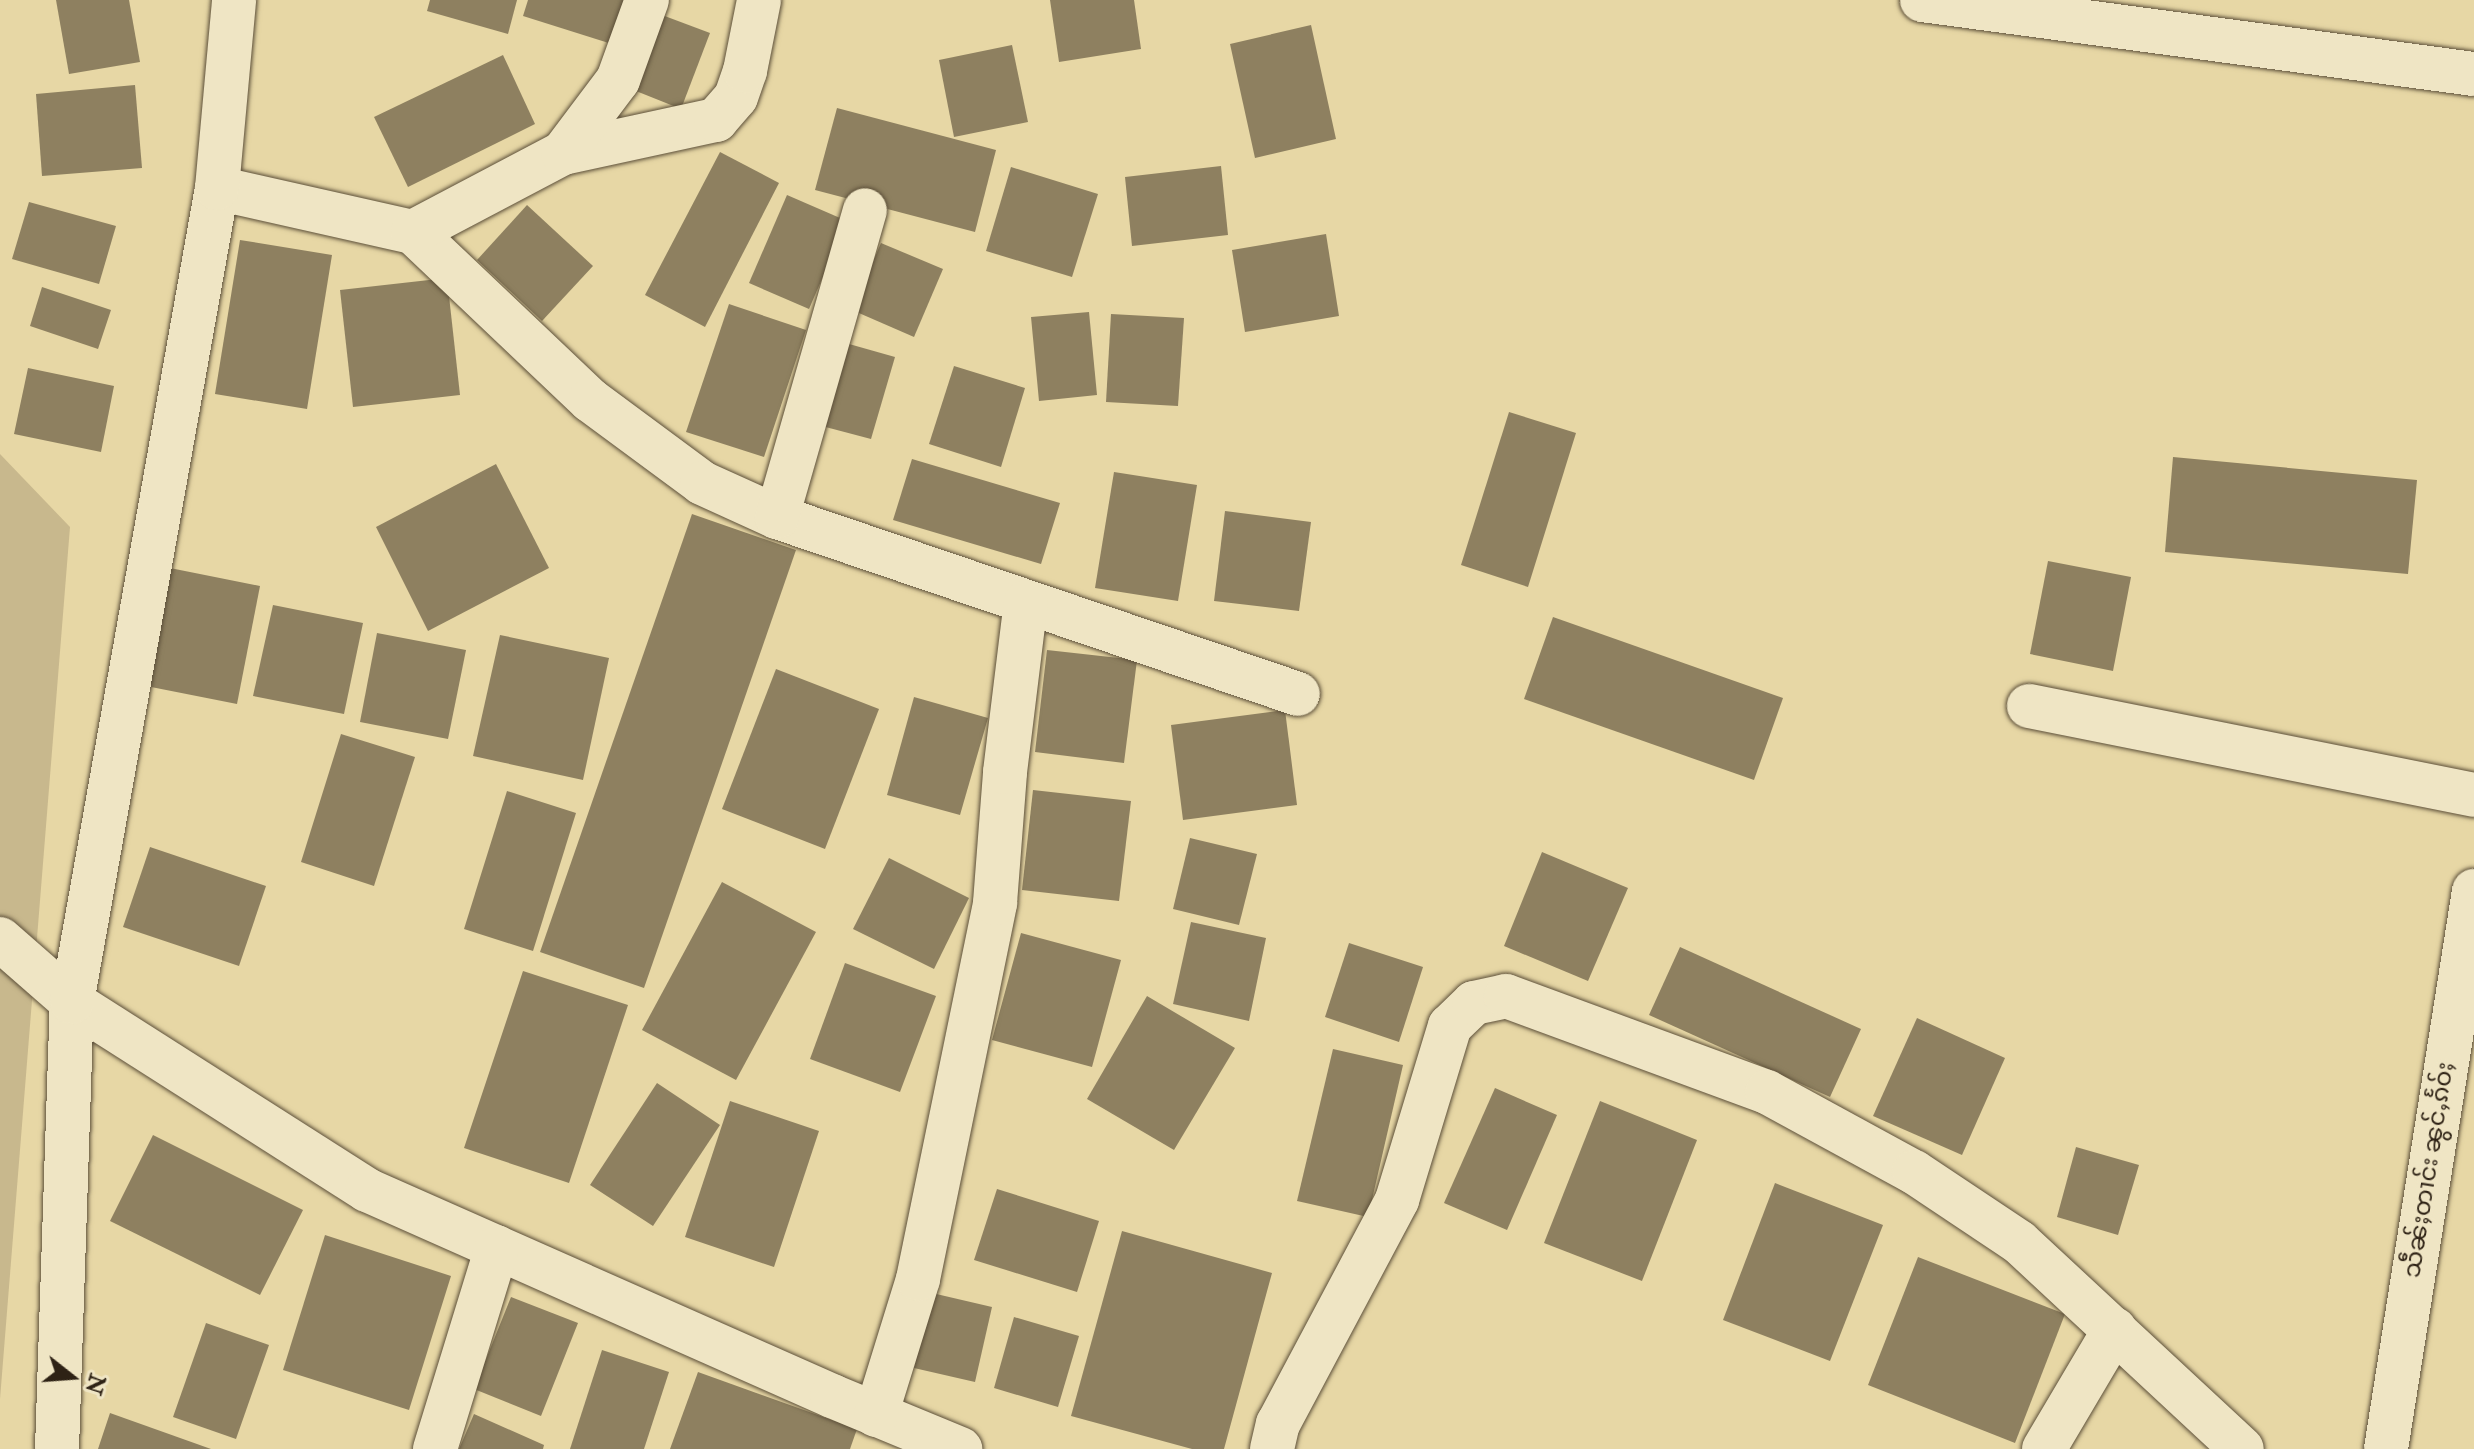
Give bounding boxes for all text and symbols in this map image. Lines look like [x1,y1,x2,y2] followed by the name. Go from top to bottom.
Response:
[2398,1060,2460,1280] street label: သဵၼ်ႈတၢင်း ၼွင်ႇၵႅဝ်ႈ
[32,1337,112,1417] north arrow
[79,1370,111,1398] text: N

